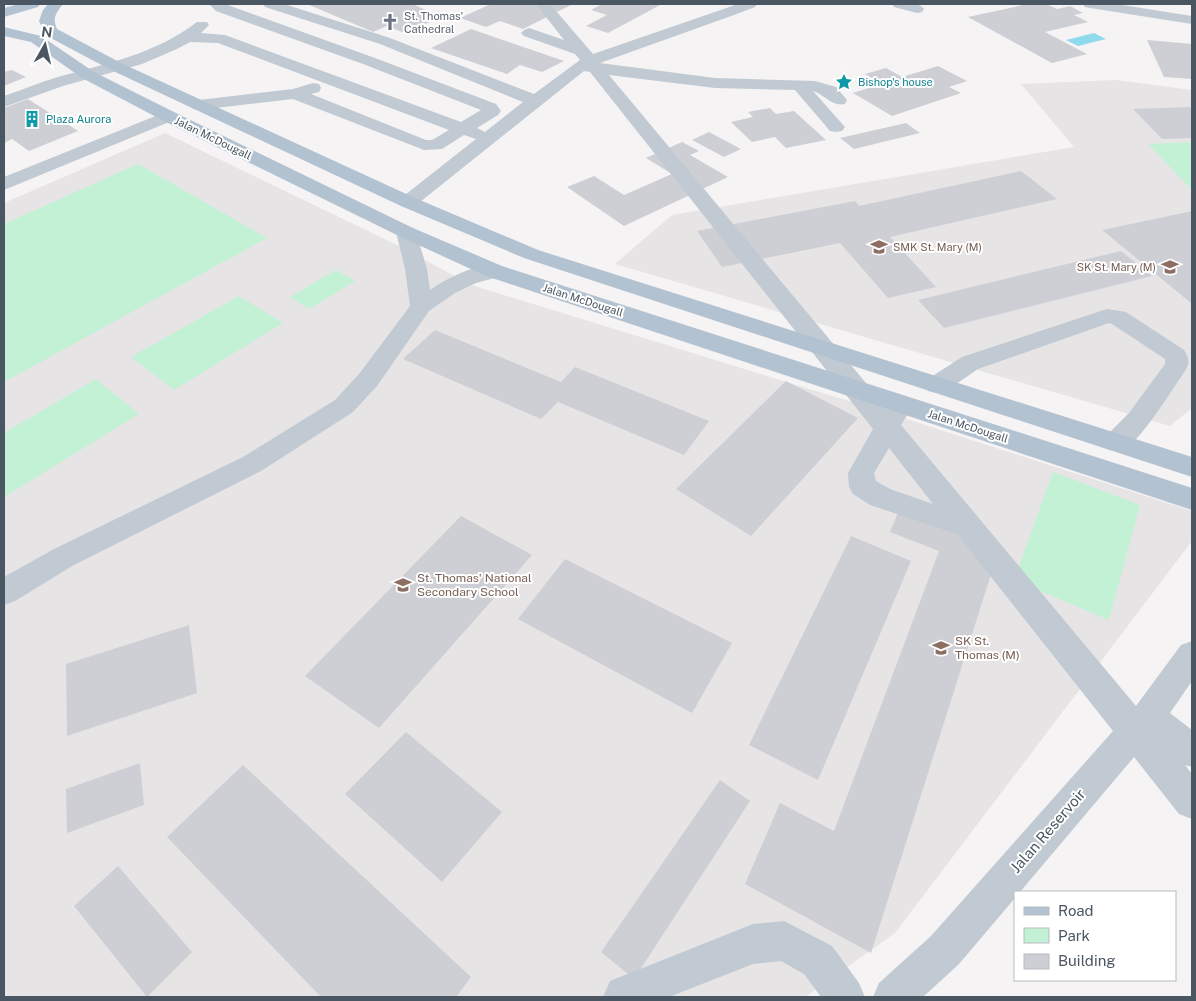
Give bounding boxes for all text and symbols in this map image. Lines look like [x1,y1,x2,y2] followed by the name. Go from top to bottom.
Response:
[404,10,463,35] place label: St. Thomas' Cathedral
[380,12,400,32] church icon: St. Thomas' Cathedral
[20,20,70,70] north arrow
[40,23,53,41] text: N
[834,72,854,92] place icon: Bishop's house
[858,76,933,88] place label: Bishop's house
[22,109,42,129] building icon: Plaza Aurora
[46,113,111,125] place label: Plaza Aurora
[173,114,253,162] street label: Jalan McDougall
[869,237,889,257] school or university icon: SMK St. Mary (M)
[893,241,982,253] place label: SMK St. Mary (M)
[1160,257,1180,277] school or university icon: SK St. Mary (M)
[1077,261,1156,273] place label: SK St. Mary (M)
[541,281,625,319] street label: Jalan McDougall
[926,407,1010,445] street label: Jalan McDougall
[417,571,532,599] place label: St. Thomas' National Secondary School
[393,575,413,595] school or university icon: St. Thomas' National Secondary School
[955,634,1020,662] place label: SK St. Thomas (M)
[931,638,951,658] school or university icon: SK St. Thomas (M)
[1007,785,1089,876] street label: Jalan Reservoir
[1014,891,1176,981] legend
[1058,902,1094,919] text: Road
[1058,927,1090,944] text: Park
[1058,952,1116,969] text: Building

